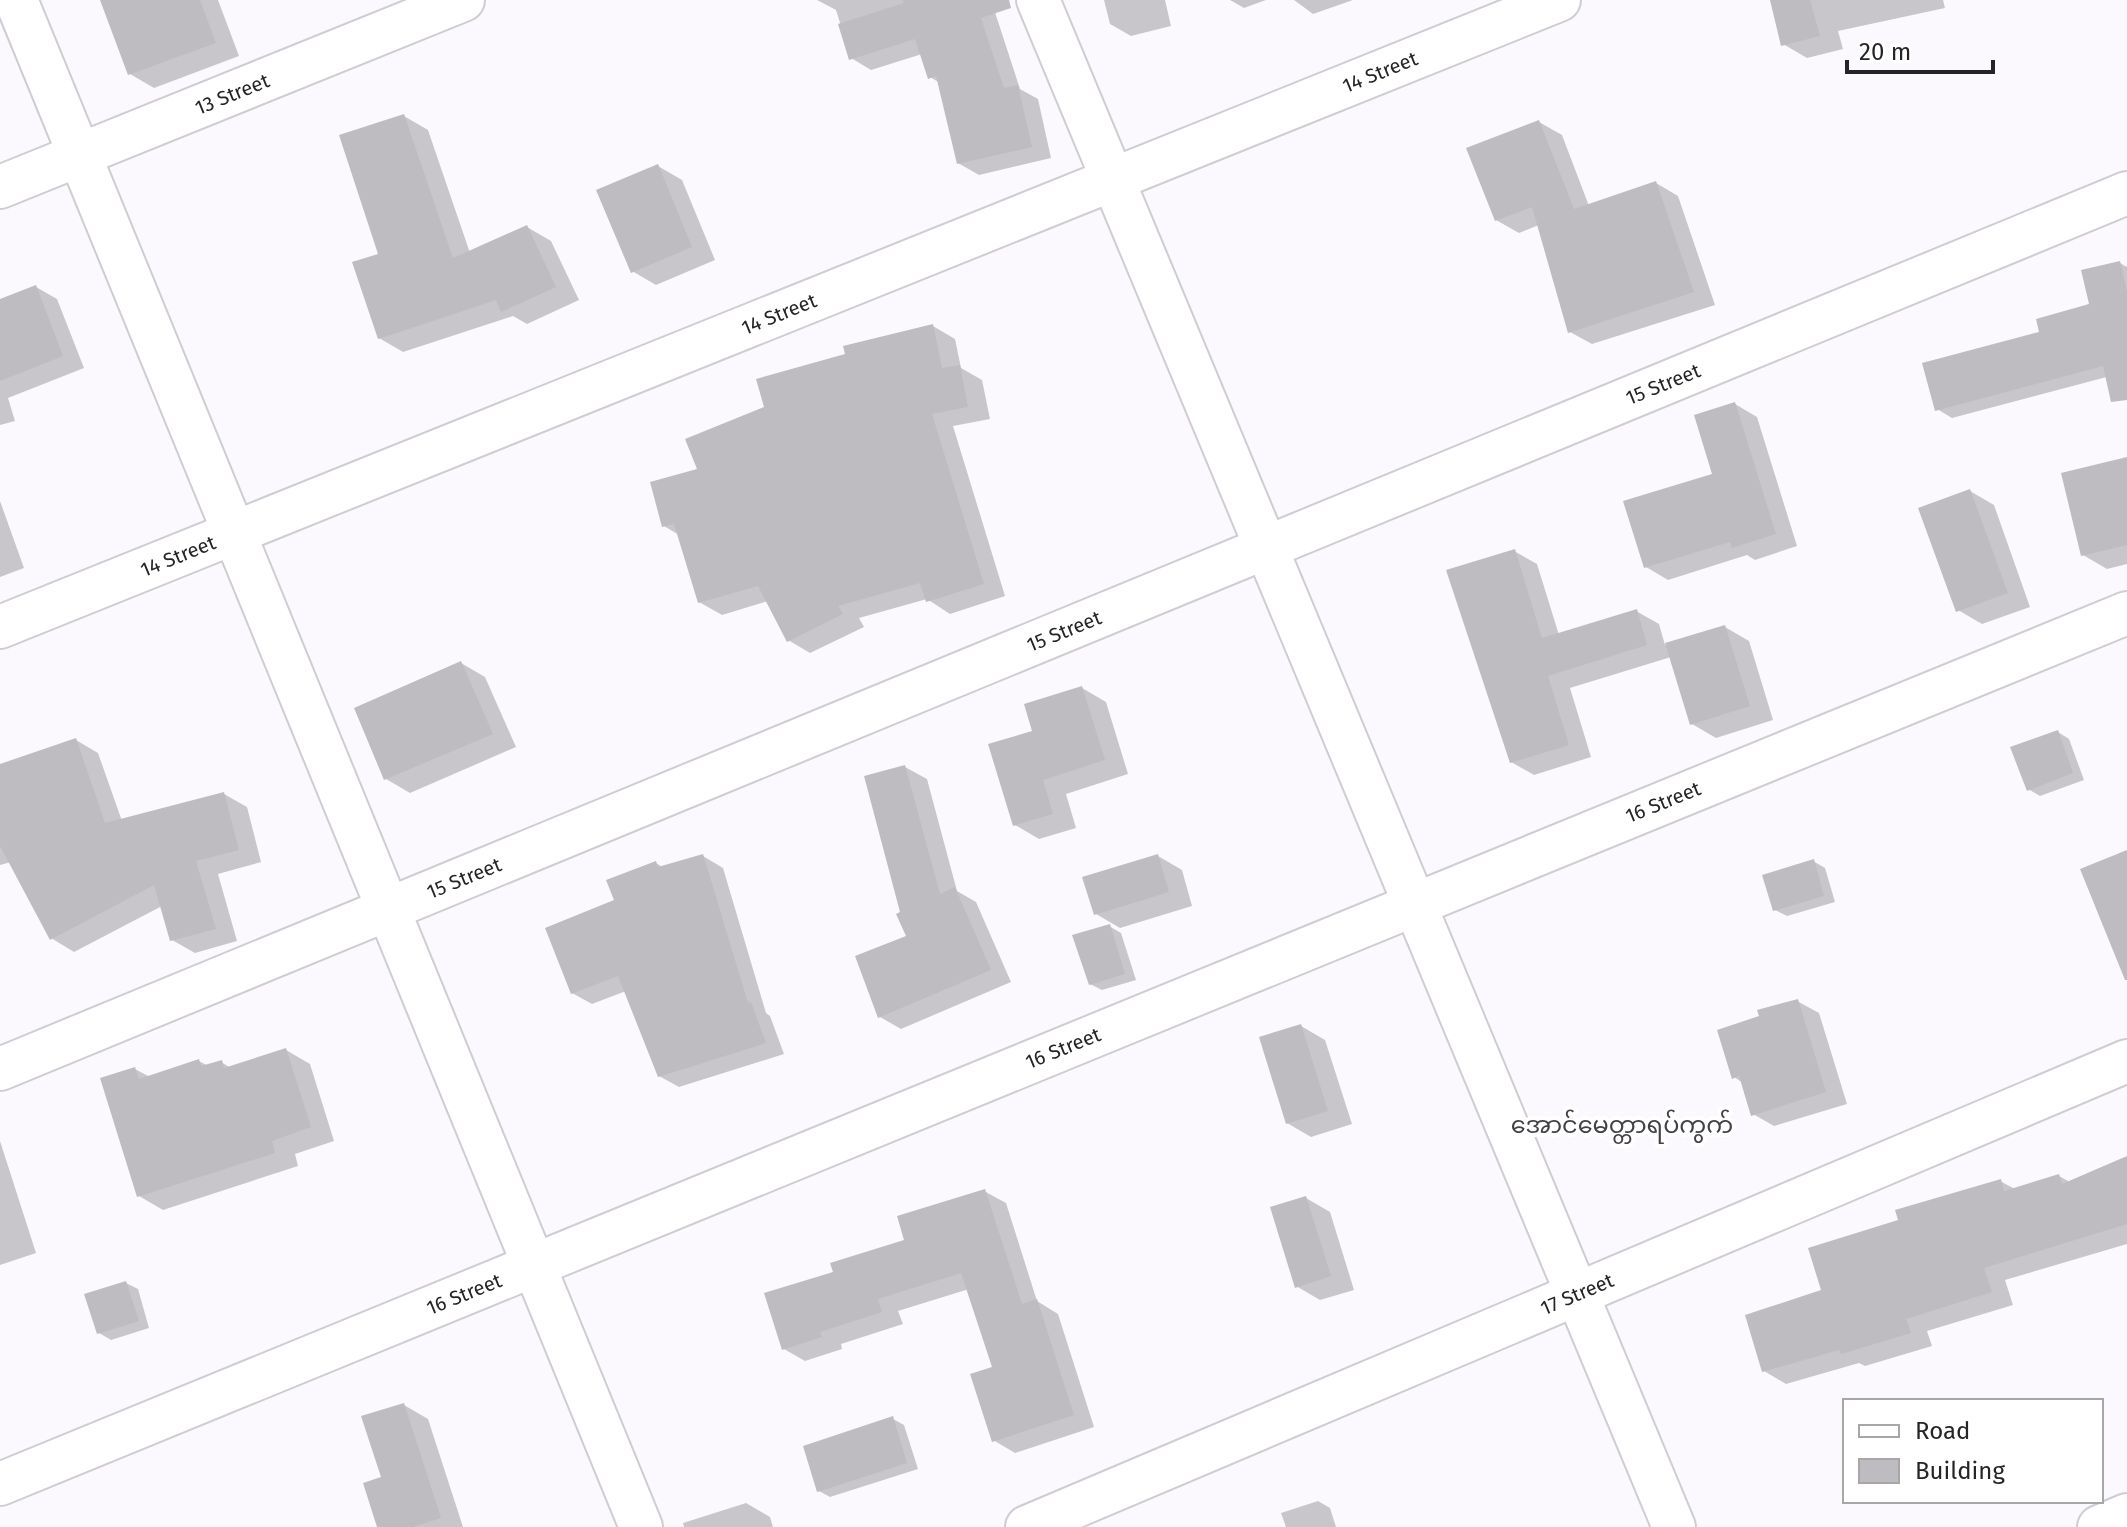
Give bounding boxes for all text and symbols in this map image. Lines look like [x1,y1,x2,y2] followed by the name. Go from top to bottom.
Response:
[1847,24,1993,74] scale bar
[1859,38,1911,66] text: 20 m
[1339,46,1422,98] street label: 14 Street
[191,68,273,120] street label: 13 Street
[738,288,821,340] street label: 14 Street
[1622,358,1704,410] street label: 15 Street
[137,530,220,582] street label: 14 Street
[1023,605,1105,657] street label: 15 Street
[1622,776,1705,828] street label: 16 Street
[423,852,505,904] street label: 15 Street
[1022,1022,1105,1074] street label: 16 Street
[1511,1109,1733,1144] district label: အောင်မေတ္တာရပ်ကွက်
[423,1268,506,1320] street label: 16 Street
[1537,1268,1618,1320] street label: 17 Street
[1843,1399,2103,1503] legend
[1915,1417,1970,1445] text: Road
[1915,1457,2005,1485] text: Building

